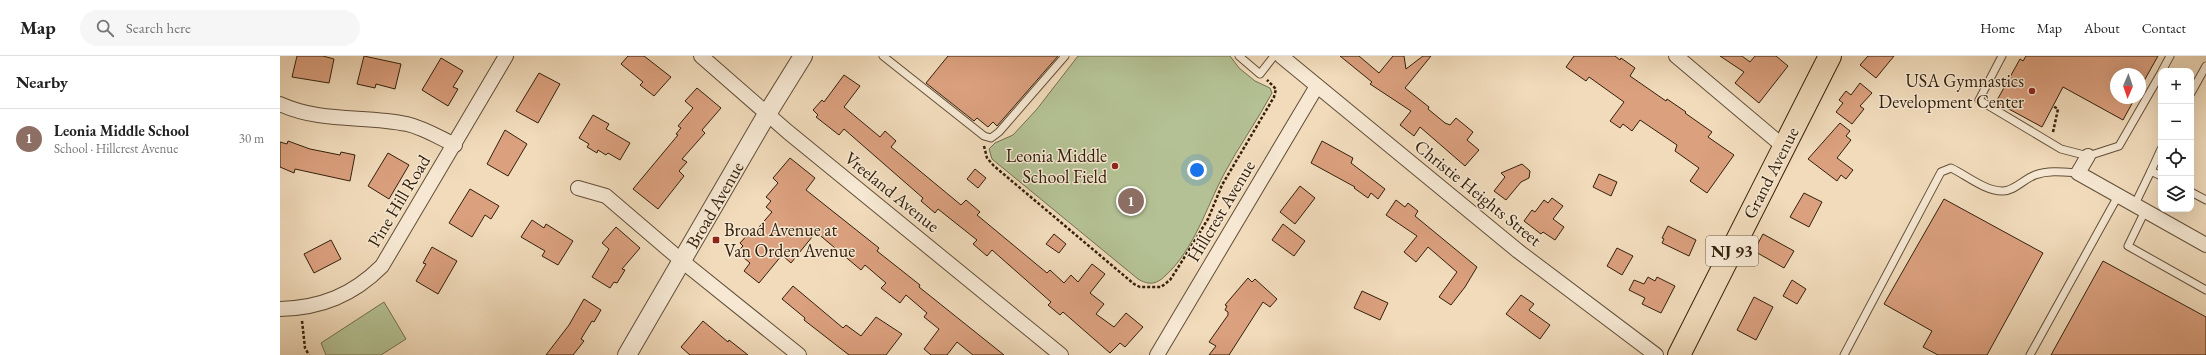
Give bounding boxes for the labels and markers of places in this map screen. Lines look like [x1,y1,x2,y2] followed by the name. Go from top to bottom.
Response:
[1879,69,2024,113] place label: USA Gymnastics Development Center
[2027,86,2037,96] marker: USA Gymnastics Development Center
[1006,144,1108,188] place label: Leonia Middle School Field
[1110,161,1120,171] marker: Leonia Middle School Field
[1118,186,1144,216] pin: 1
[724,218,855,262] place label: Broad Avenue at Van Orden Avenue
[711,235,721,245] marker: Broad Avenue at Van Orden Avenue

